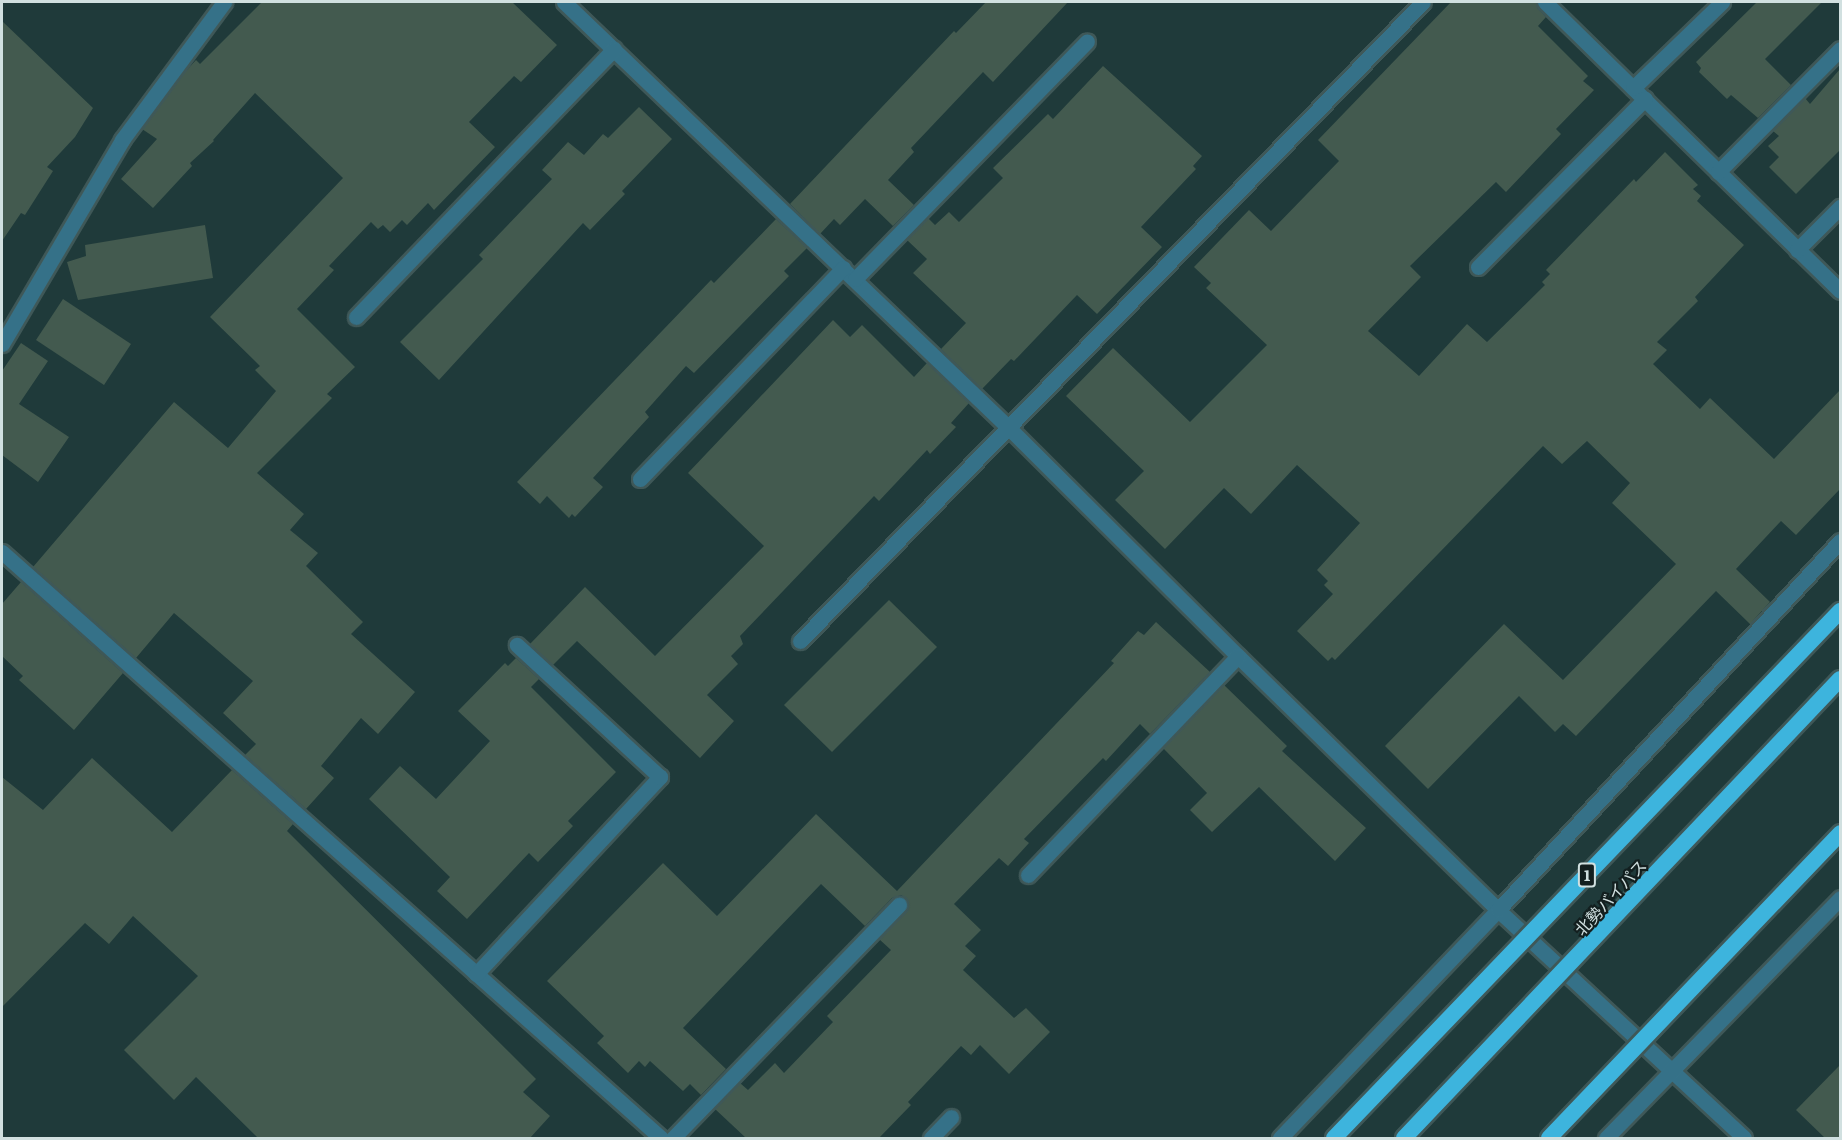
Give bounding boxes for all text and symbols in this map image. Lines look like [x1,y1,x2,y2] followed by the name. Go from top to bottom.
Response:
[1570,855,1650,939] street label: 北勢バイパス
[1576,863,1598,887] road number: 1

